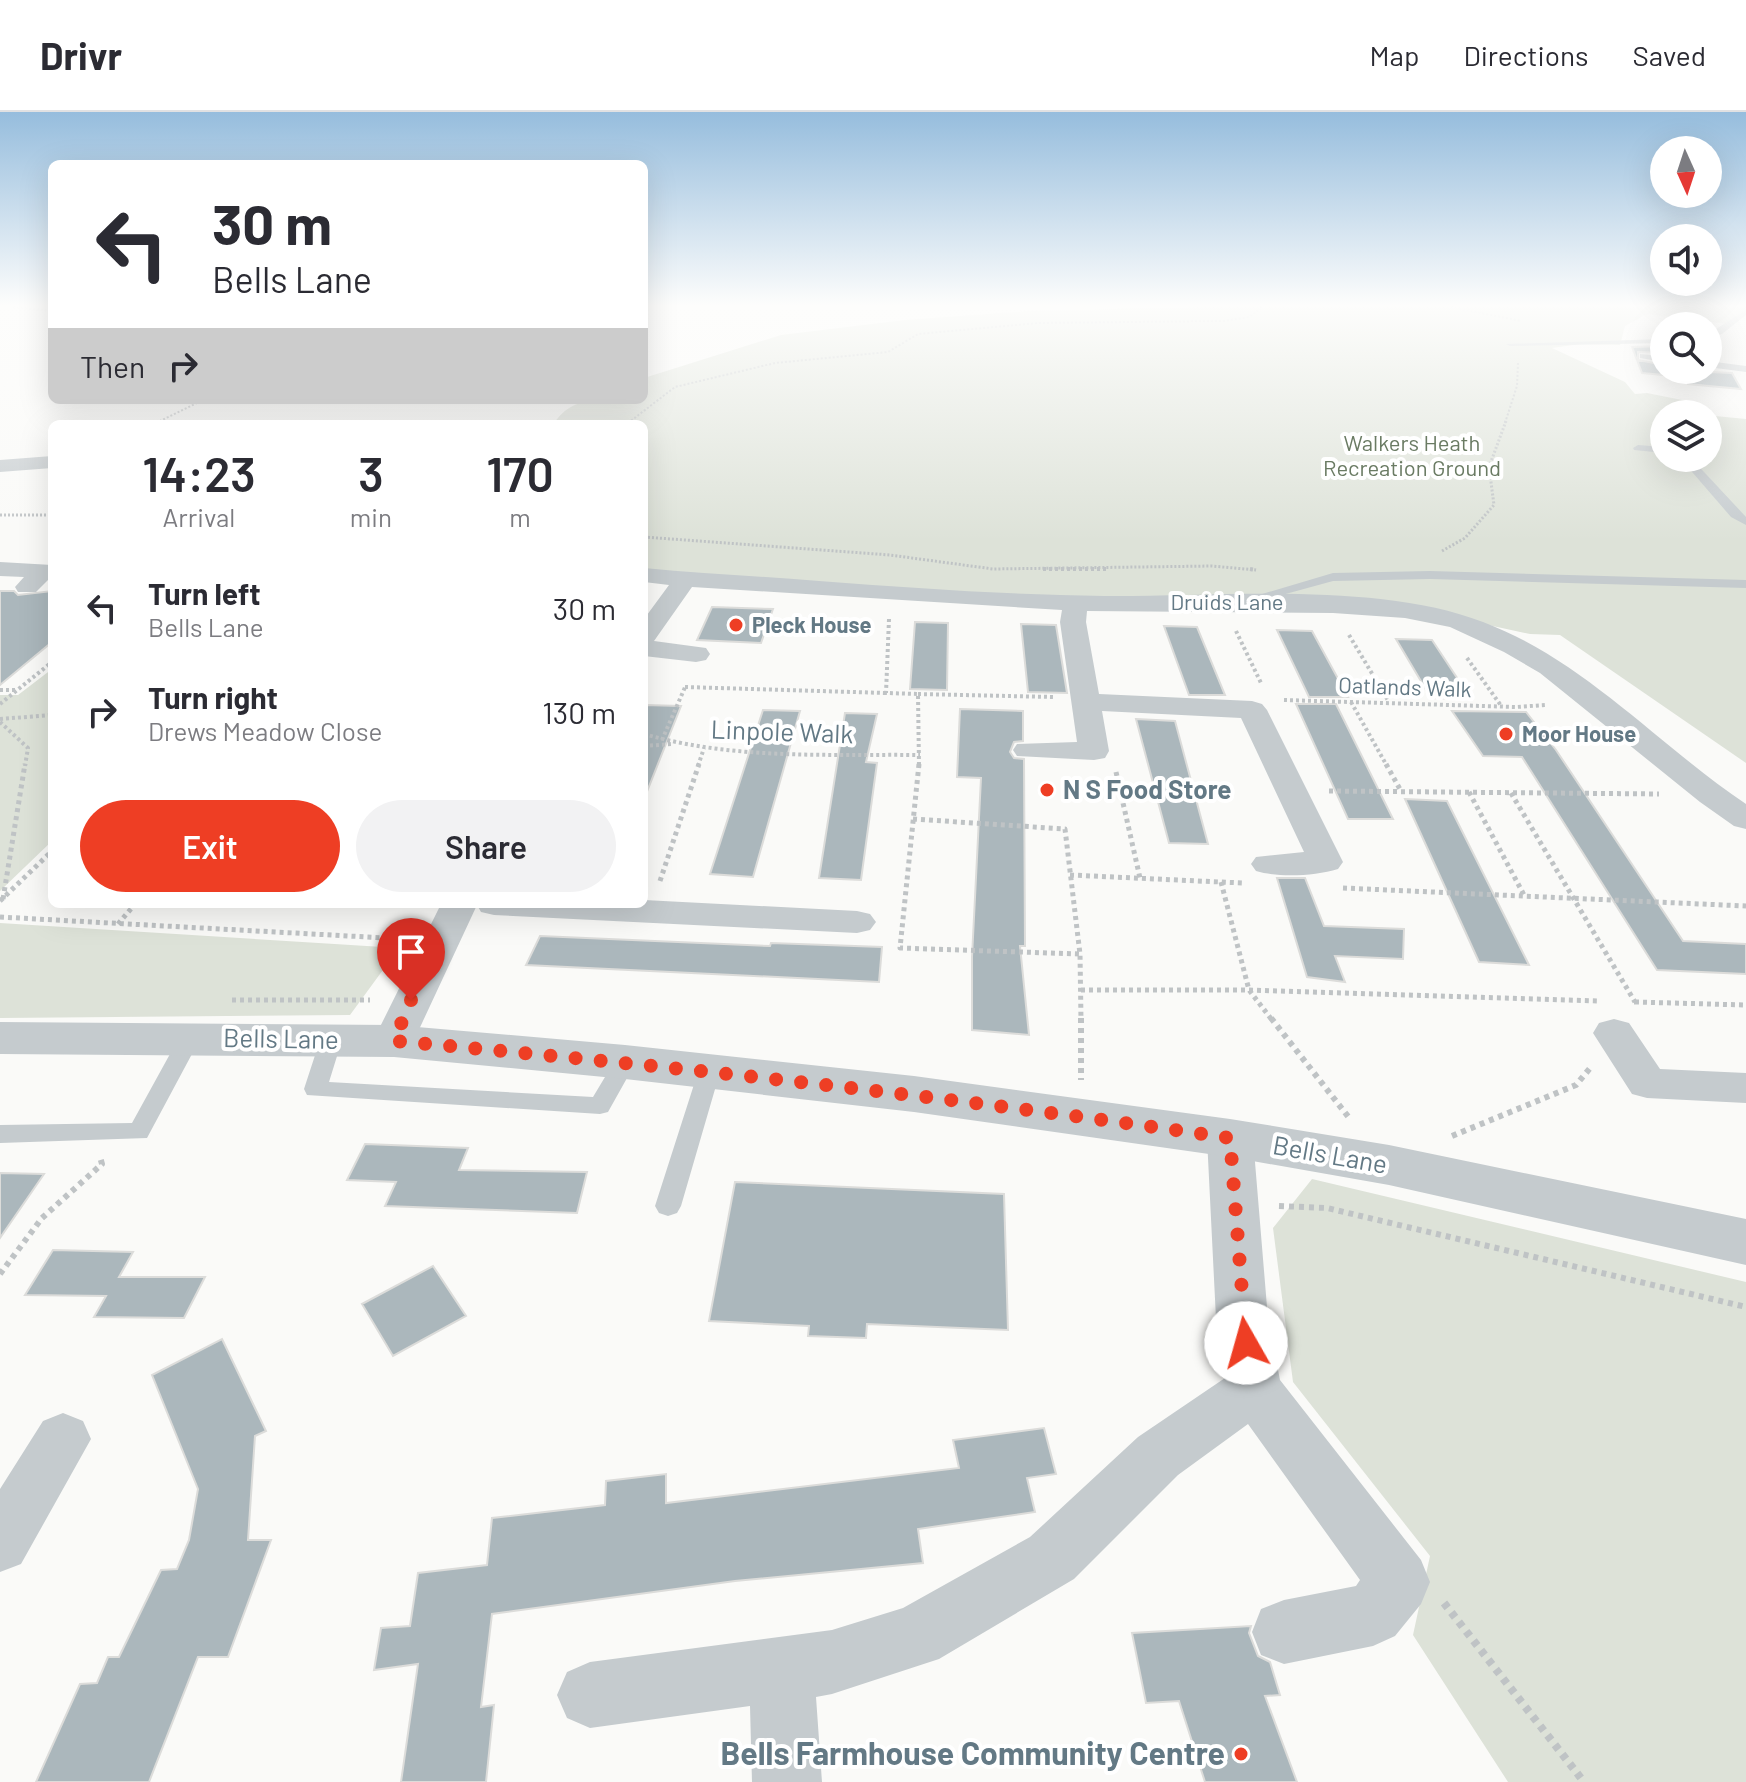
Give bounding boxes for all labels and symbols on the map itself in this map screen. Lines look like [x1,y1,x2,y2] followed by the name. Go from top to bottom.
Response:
[1650,136,1722,208] north arrow
[1323,429,1501,480] park label: Walkers Heath Recreation Ground
[1170,588,1284,614] street label: Druids Lane
[752,611,872,637] place label: Pleck House
[727,616,745,634] marker: Pleck House
[1338,671,1472,701] street label: Oatlands Walk
[710,713,854,748] street label: Linpole Walk
[1522,720,1636,746] place label: Moor House
[1497,725,1515,743] marker: Moor House
[1063,773,1232,804] place label: N S Food Store
[1038,781,1056,799] marker: N S Food Store
[377,918,445,1000] pin
[223,1021,339,1054] street label: Bells Lane
[1271,1128,1390,1179] street label: Bells Lane
[1204,1301,1288,1385] position arrow
[720,1733,1225,1771] place label: Bells Farmhouse Community Centre
[1232,1745,1250,1763] marker: Bells Farmhouse Community Centre

